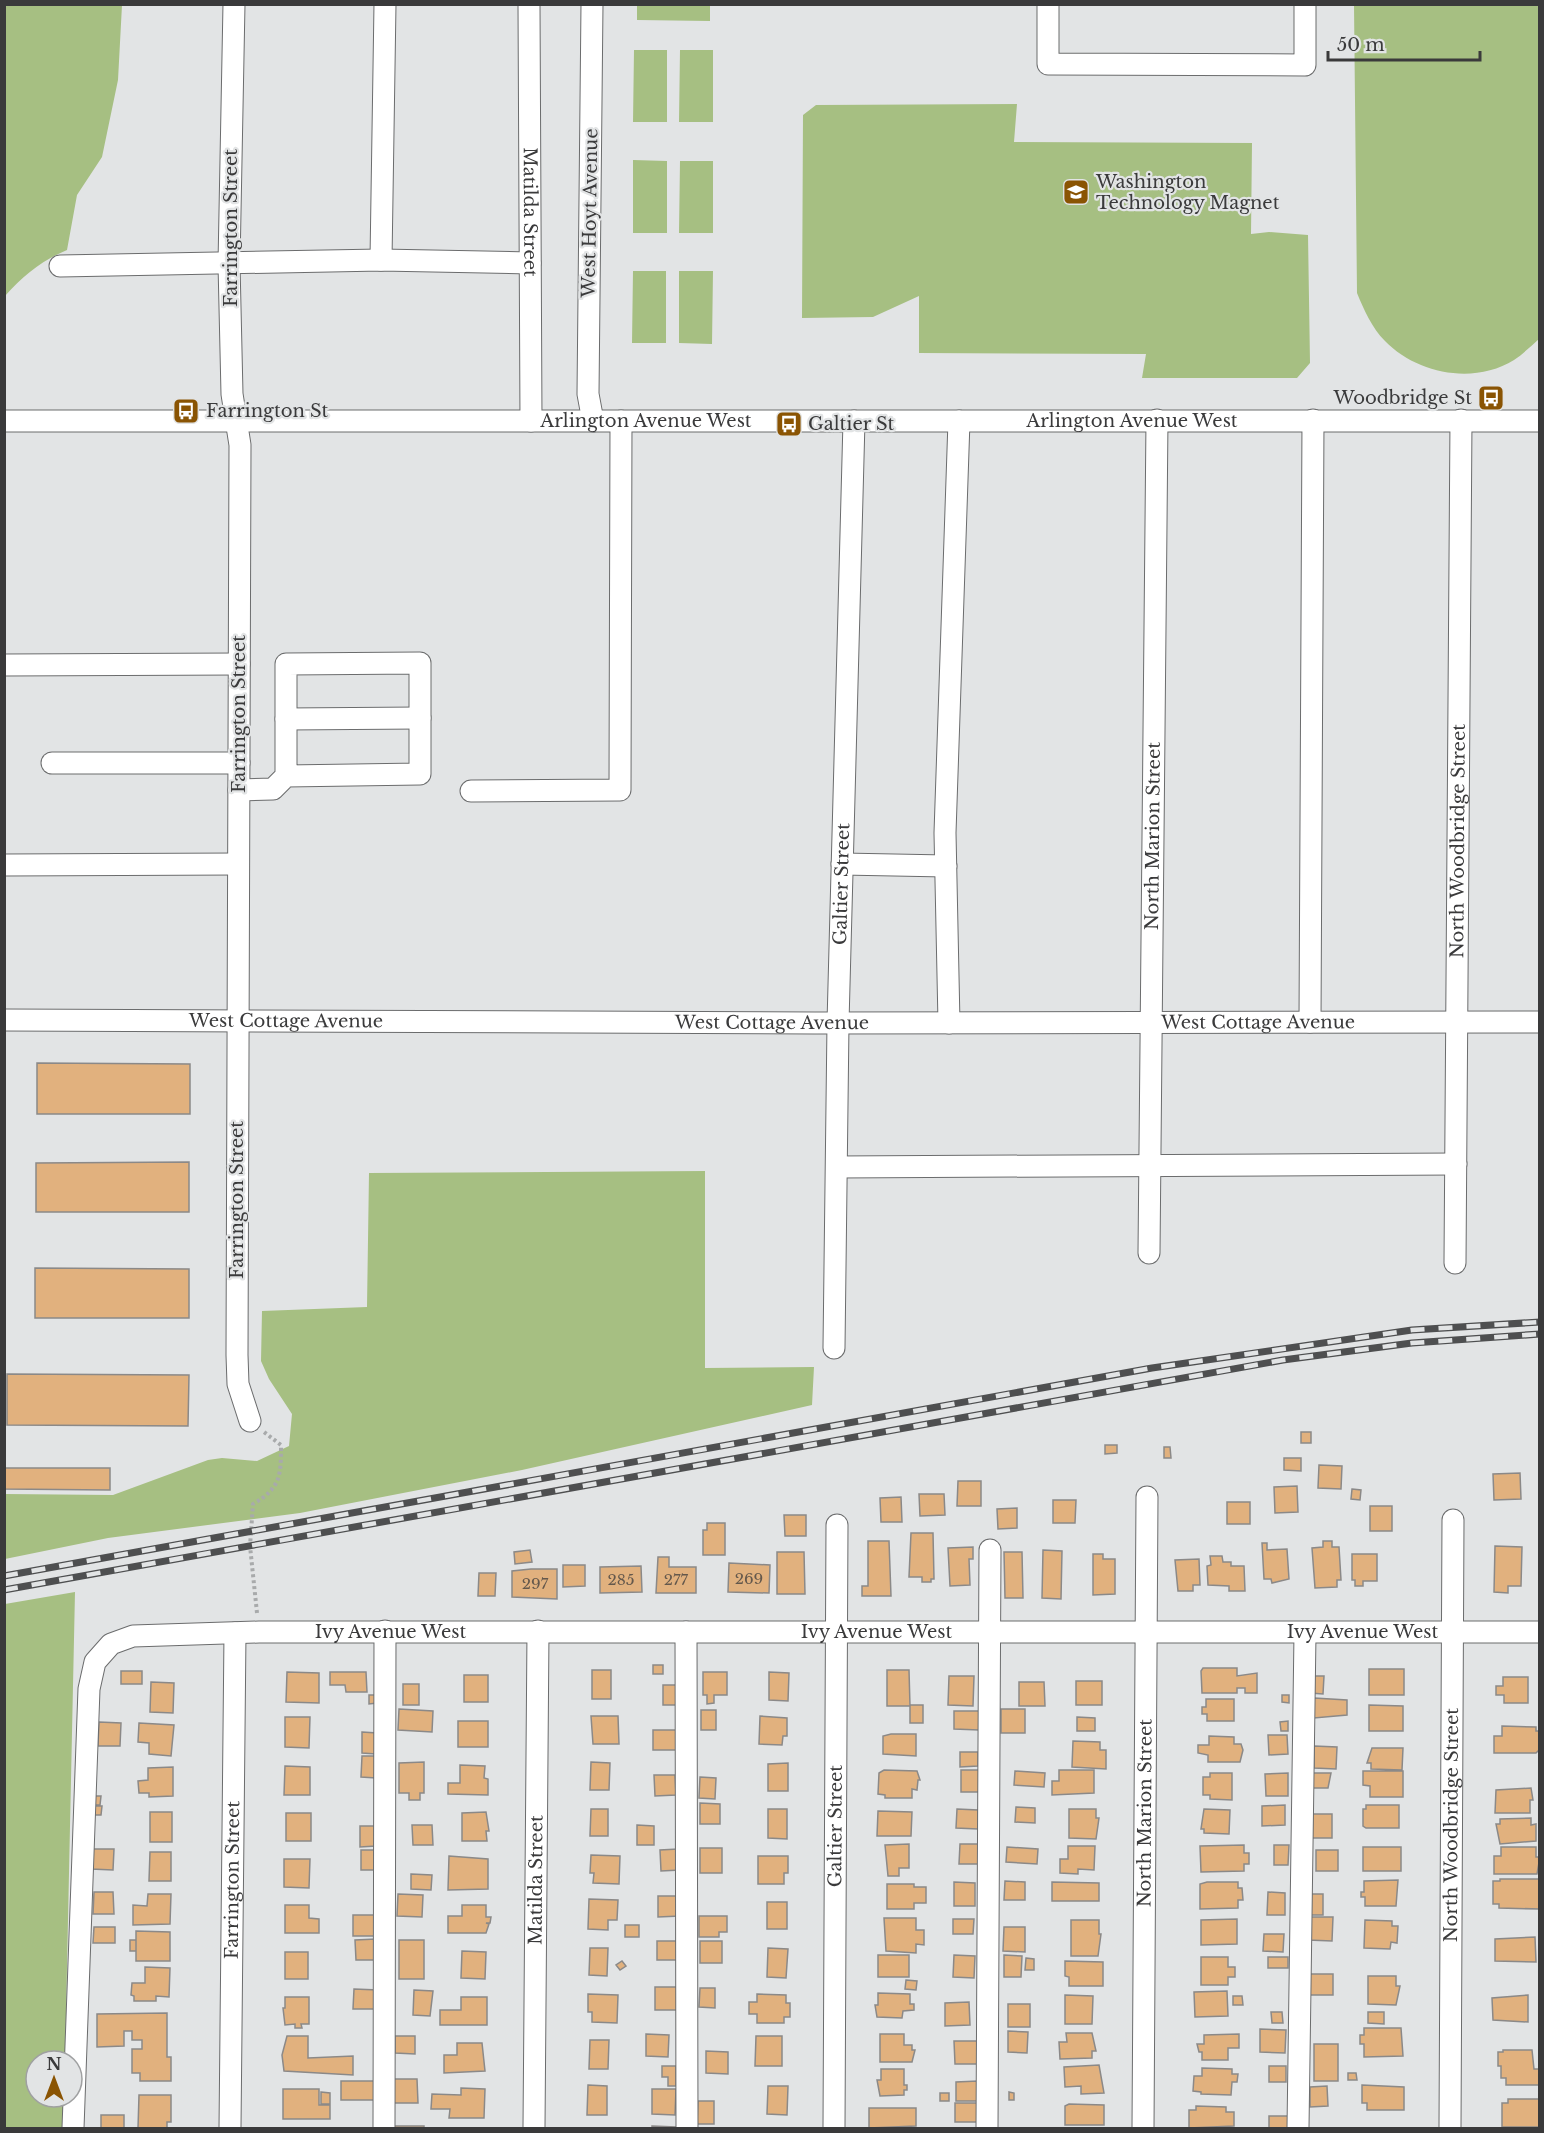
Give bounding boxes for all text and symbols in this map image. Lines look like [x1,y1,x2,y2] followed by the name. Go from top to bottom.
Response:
[1328,24,1480,62] scale bar
[1337,34,1385,56] text: 50 m
[578,128,602,299] street label: West Hoyt Avenue
[519,147,541,277] street label: Matilda Street
[220,149,242,307] street label: Farrington Street
[1095,171,1280,214] place label: Washington Technology Magnet
[1061,177,1091,207] school or university icon: Washington Technology Magnet
[1476,383,1506,413] bus stop icon: Woodbridge St
[1332,387,1472,409] place label: Woodbridge St
[171,396,201,426] bus stop icon: Farrington St
[206,400,329,422] place label: Farrington St
[774,409,804,439] bus stop icon: Galtier St
[539,410,752,432] street label: Arlington Avenue West
[1025,410,1238,432] street label: Arlington Avenue West
[808,413,895,435] place label: Galtier St
[228,635,250,793] street label: Farrington Street
[1446,724,1470,958] street label: North Woodbridge Street
[1141,742,1165,930] street label: North Marion Street
[829,822,854,945] street label: Galtier Street
[188,1010,383,1032] street label: West Cottage Avenue
[674,1011,869,1034] street label: West Cottage Avenue
[1160,1011,1355,1034] street label: West Cottage Avenue
[226,1121,248,1279] street label: Farrington Street
[735,1569,763,1588] house number: 269
[608,1570,634,1589] house number: 285
[664,1570,689,1589] house number: 277
[522,1574,549,1593] house number: 297
[315,1621,466,1643] street label: Ivy Avenue West
[801,1621,952,1643] street label: Ivy Avenue West
[1287,1621,1438,1643] street label: Ivy Avenue West
[1440,1708,1463,1942] street label: North Woodbridge Street
[1133,1719,1157,1907] street label: North Marion Street
[824,1765,847,1887] street label: Galtier Street
[221,1801,244,1959] street label: Farrington Street
[524,1815,548,1945] street label: Matilda Street
[24,2049,84,2109] north arrow
[46,2054,62,2074] text: N

